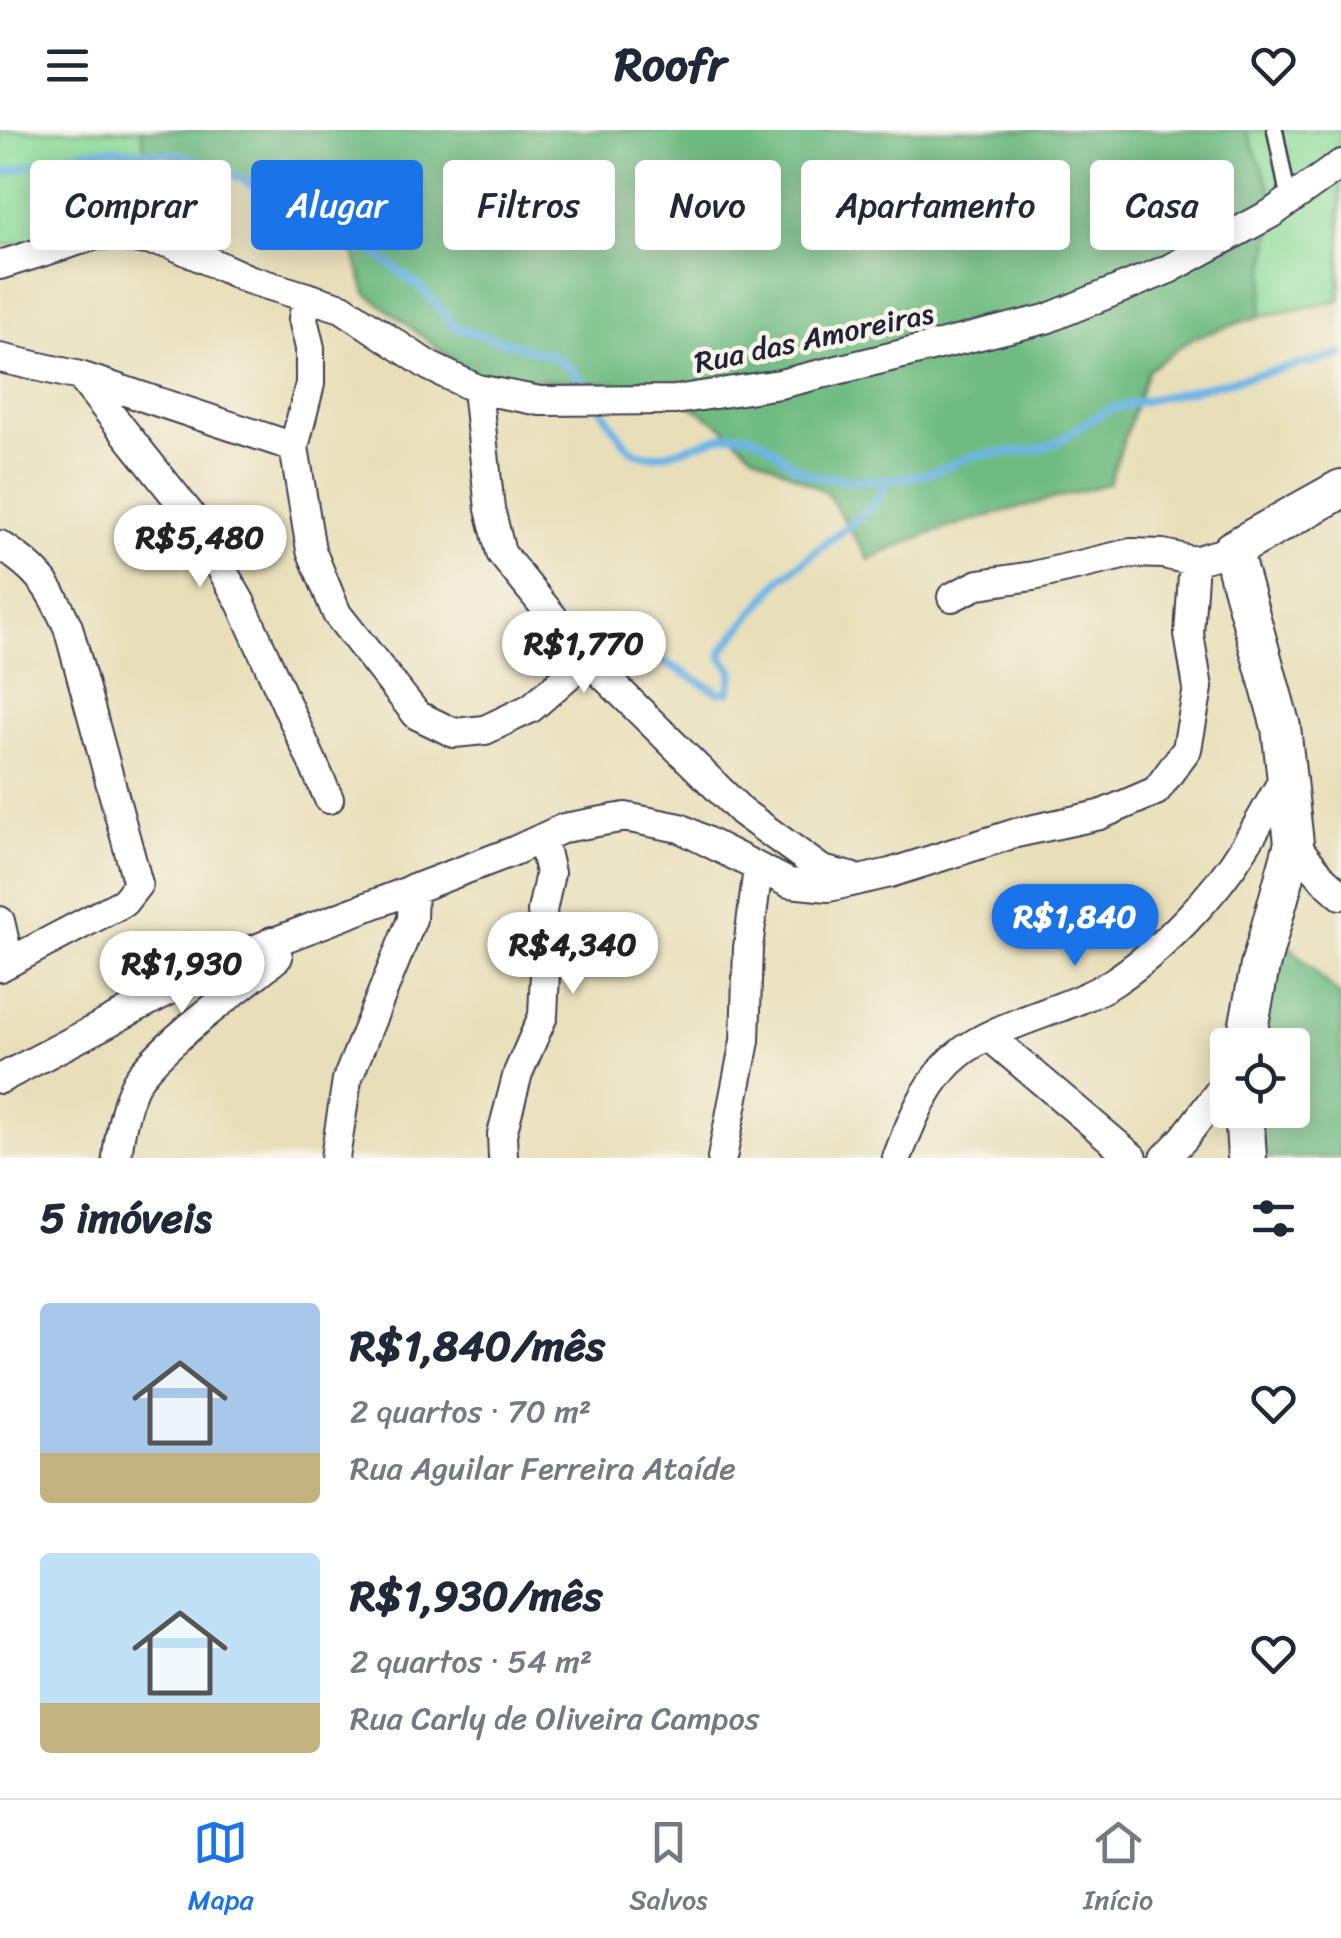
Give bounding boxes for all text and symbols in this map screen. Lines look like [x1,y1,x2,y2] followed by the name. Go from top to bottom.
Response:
[615,25,726,105] text: Roofr
[40,38,95,93] icon: menu
[1246,38,1301,93] icon: heart
[30,160,231,250] chip: Comprar
[251,160,423,250] chip: Alugar
[443,160,615,250] chip: Filtros
[635,160,781,250] chip: Novo
[801,160,1070,250] chip: Apartamento
[1090,160,1234,250] chip: Casa
[689,286,939,390] street label: Rua das Amoreiras
[108,505,292,590] pin: R$5,480
[136,509,264,566] text: R$5,480
[492,611,676,696] pin: R$1,770
[524,615,644,672] text: R$1,770
[983,884,1167,969] pin: R$1,840
[1014,888,1136,945] text: R$1,840
[481,912,665,997] pin: R$4,340
[509,916,637,973] text: R$4,340
[90,931,274,1016] pin: R$1,930
[122,935,242,992] text: R$1,930
[1210,1028,1310,1128] map controls
[1210,1028,1310,1128] button: locate
[40,1181,212,1255] text: 5 imóveis
[1246,1191,1301,1246] icon: filters
[350,1309,605,1383] text: R$1,840/mês
[120,1343,240,1463] icon: home
[1246,1376,1301,1431] icon: heart
[350,1383,591,1440] text: 2 quartos · 70 m²
[350,1440,736,1497] text: Rua Aguilar Ferreira Ataíde
[350,1559,602,1633] text: R$1,930/mês
[120,1593,240,1713] icon: home
[1246,1626,1301,1681] icon: heart
[350,1633,592,1690] text: 2 quartos · 54 m²
[350,1690,759,1747] text: Rua Carly de Oliveira Campos
[188,1815,254,1924] tab: Mapa
[629,1815,708,1924] tab: Salvos
[1083,1815,1153,1924] tab: Início

